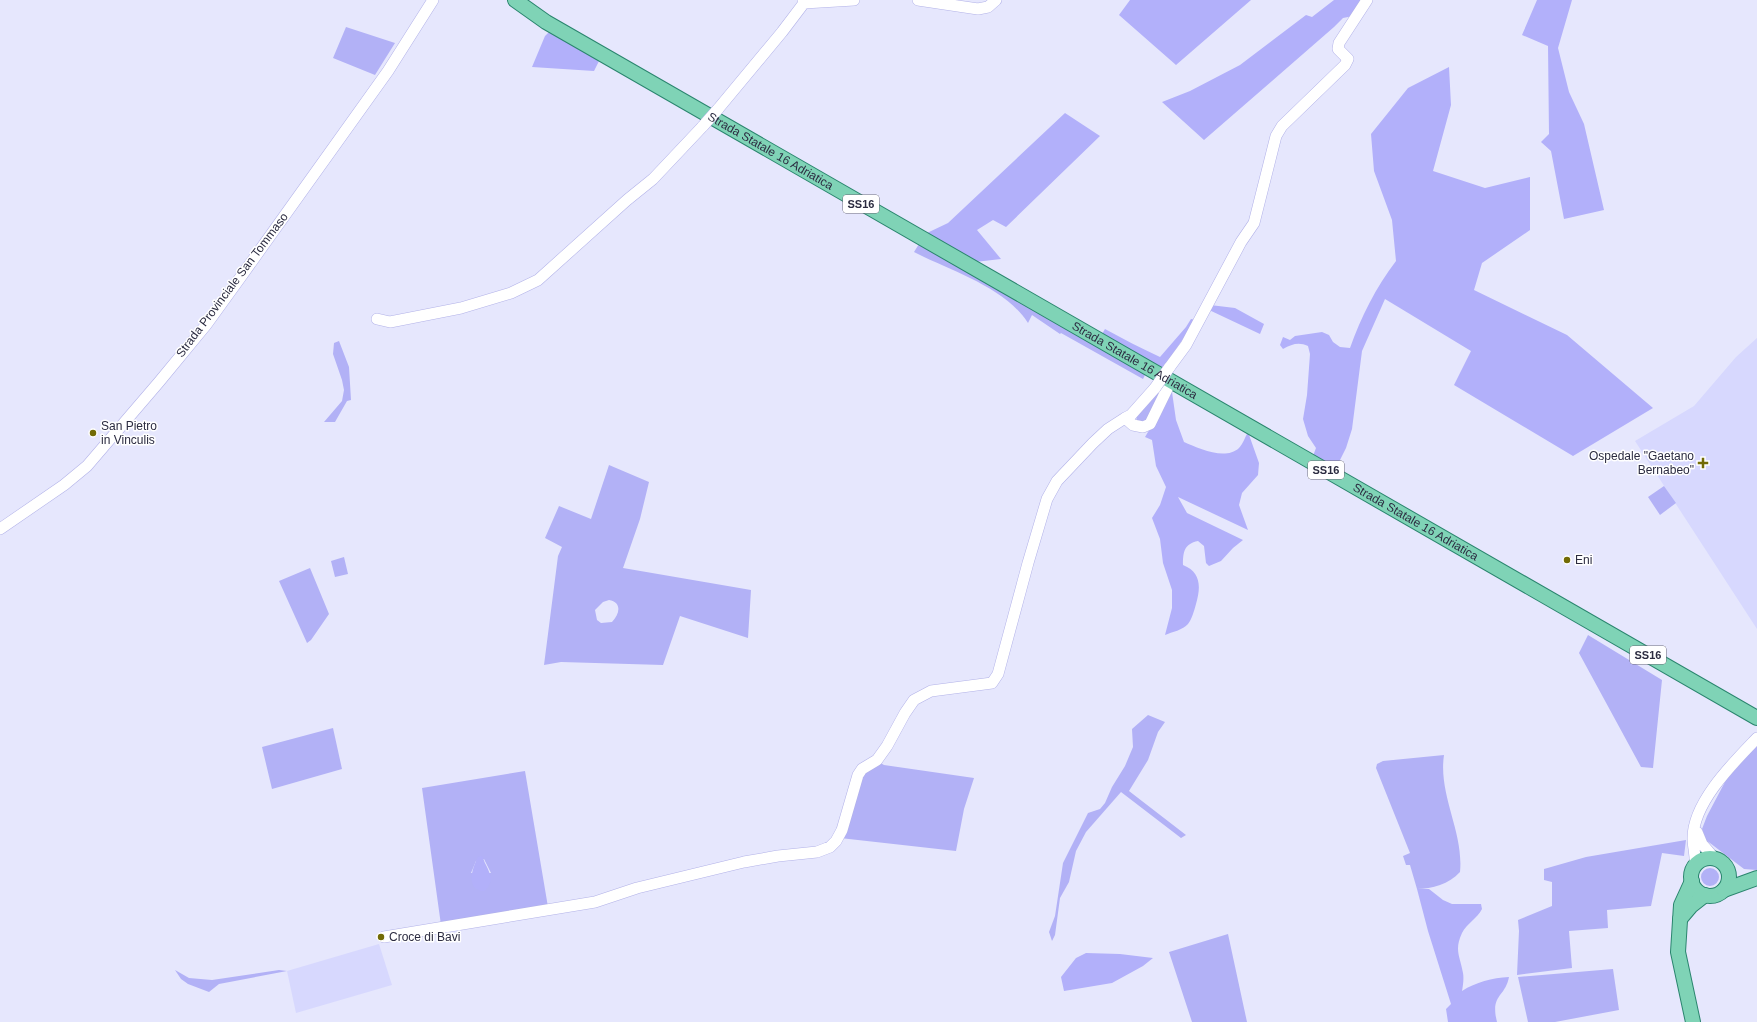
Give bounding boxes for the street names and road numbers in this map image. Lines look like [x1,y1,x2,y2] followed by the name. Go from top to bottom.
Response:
[705,110,836,193] street label: Strada Statale 16 Adriatica
[843,195,879,213] road number: SS16
[173,210,291,360] street label: Strada Provinciale San Tommaso
[1069,319,1200,402] street label: Strada Statale 16 Adriatica
[1308,461,1344,479] road number: SS16
[1350,480,1481,563] street label: Strada Statale 16 Adriatica
[1630,646,1666,664] road number: SS16

